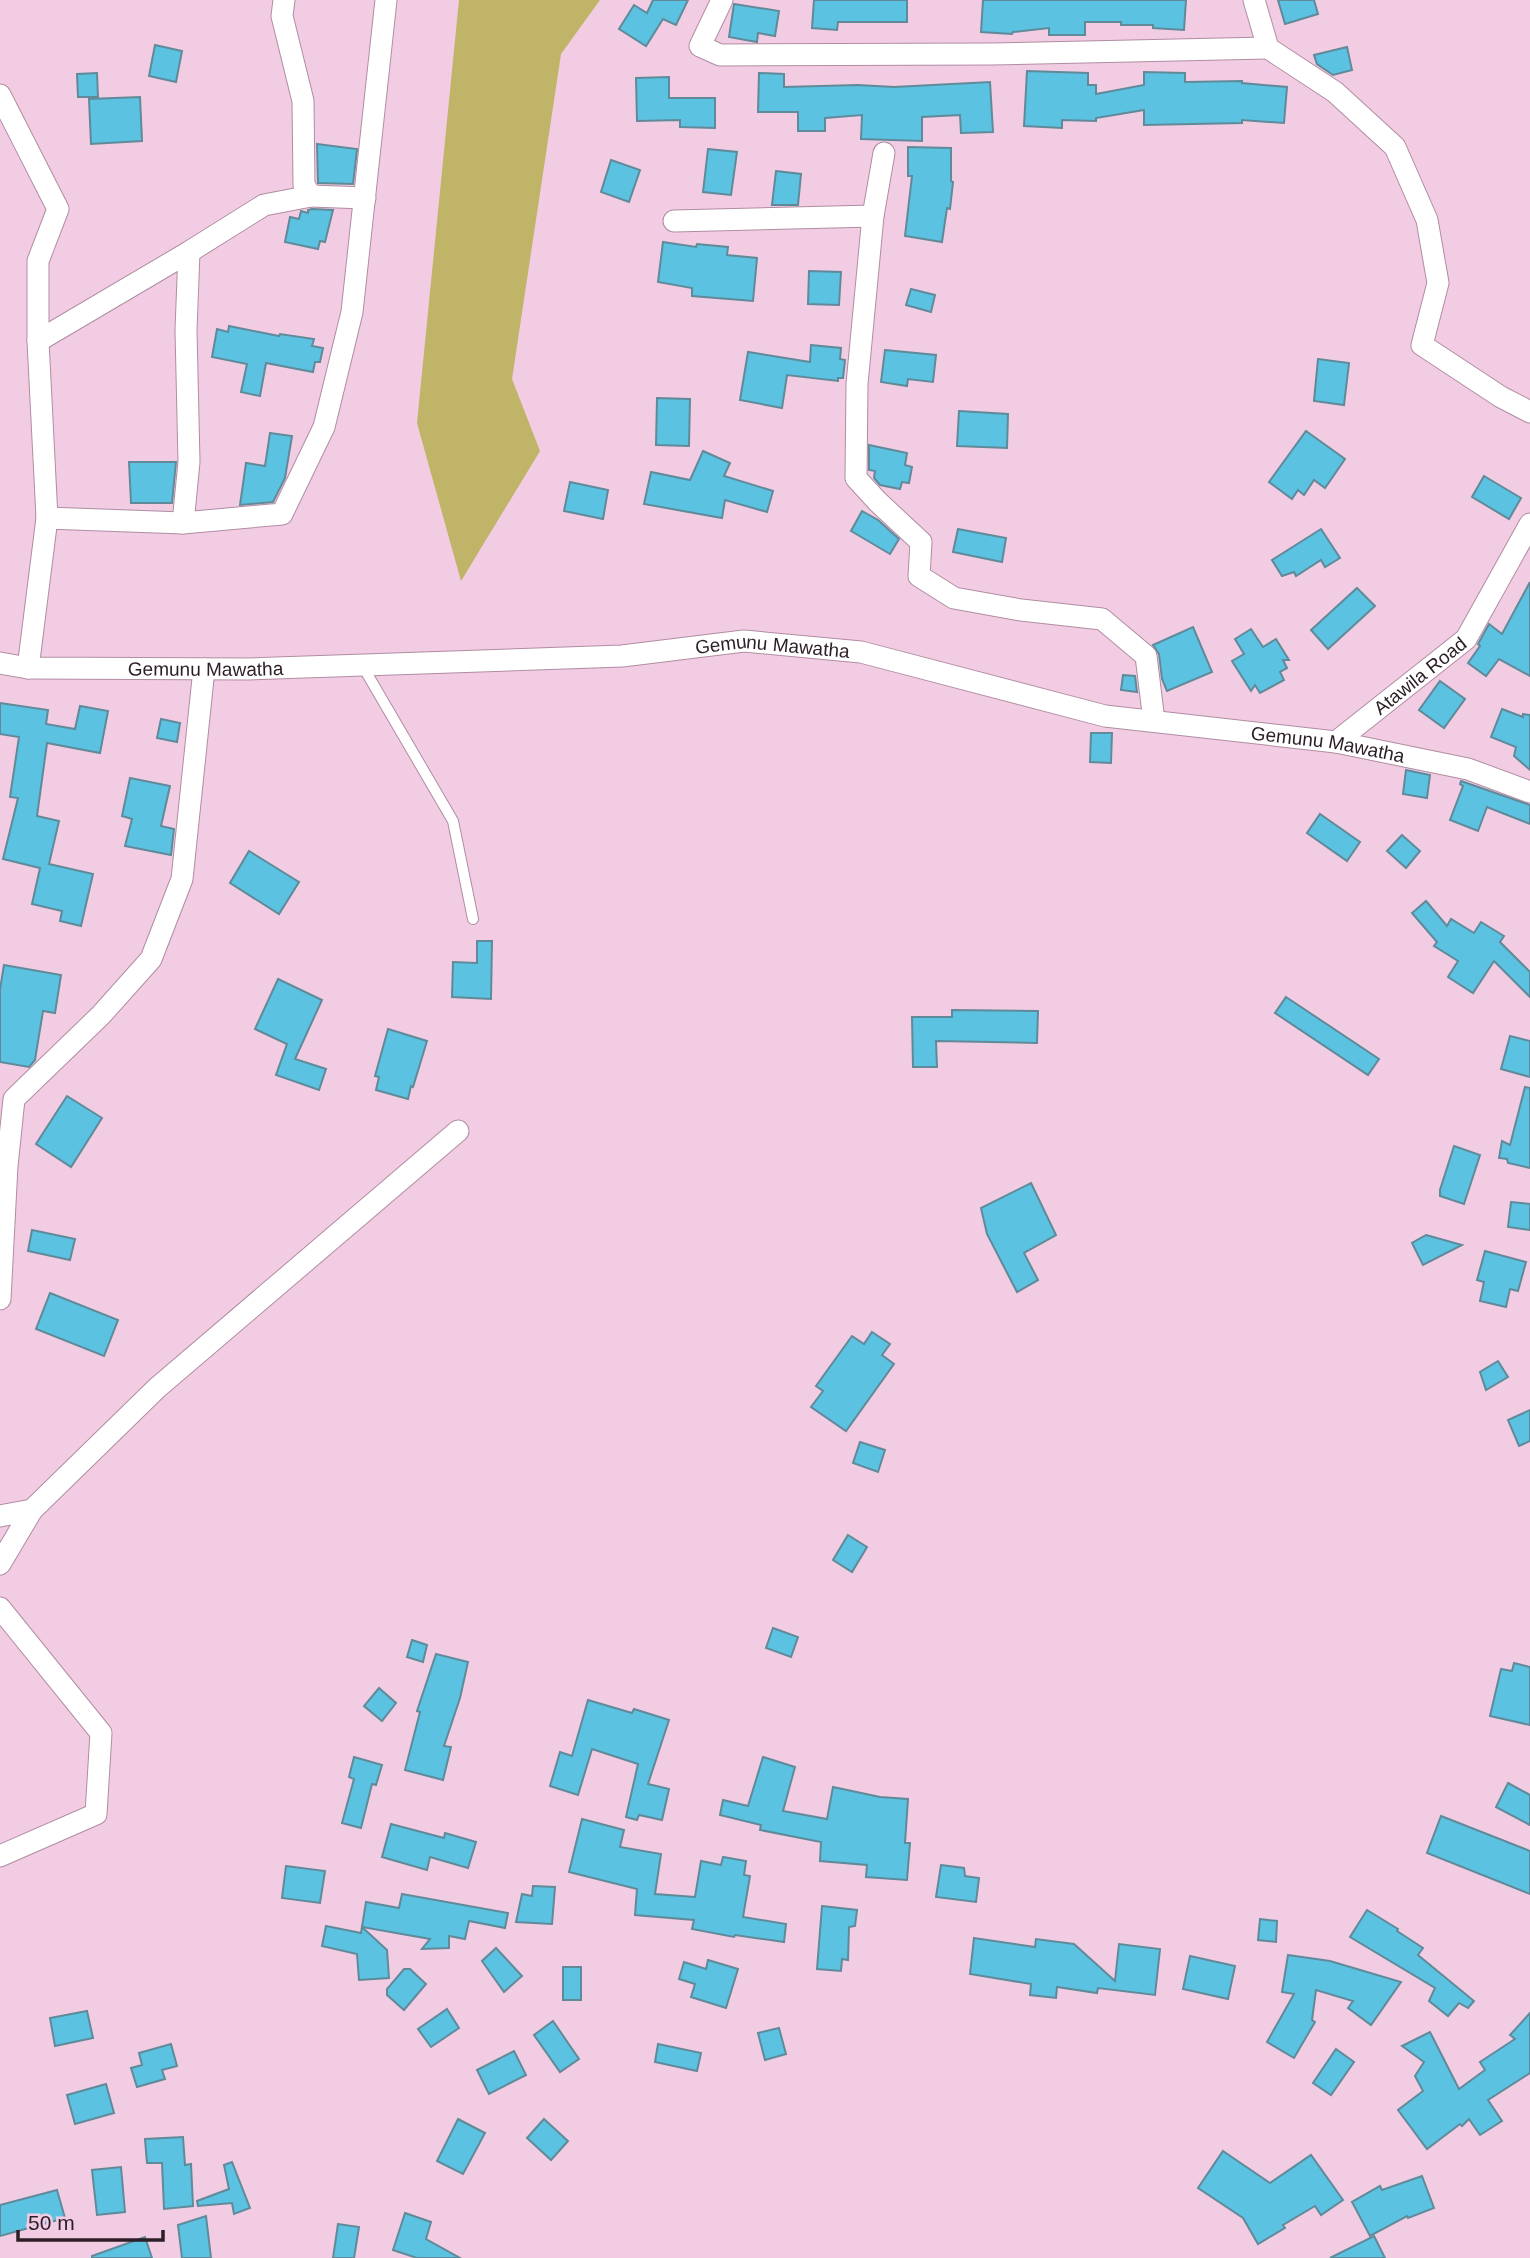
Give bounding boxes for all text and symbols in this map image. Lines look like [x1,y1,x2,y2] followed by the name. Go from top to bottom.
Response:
[694,630,851,661] street label: Gemunu Mawatha
[1369,633,1470,719] street label: Atawila Road
[128,657,284,680] street label: Gemunu Mawatha
[1250,722,1407,766] street label: Gemunu Mawatha
[18,2198,163,2242] scale bar
[28,2211,75,2234] text: 50 m

